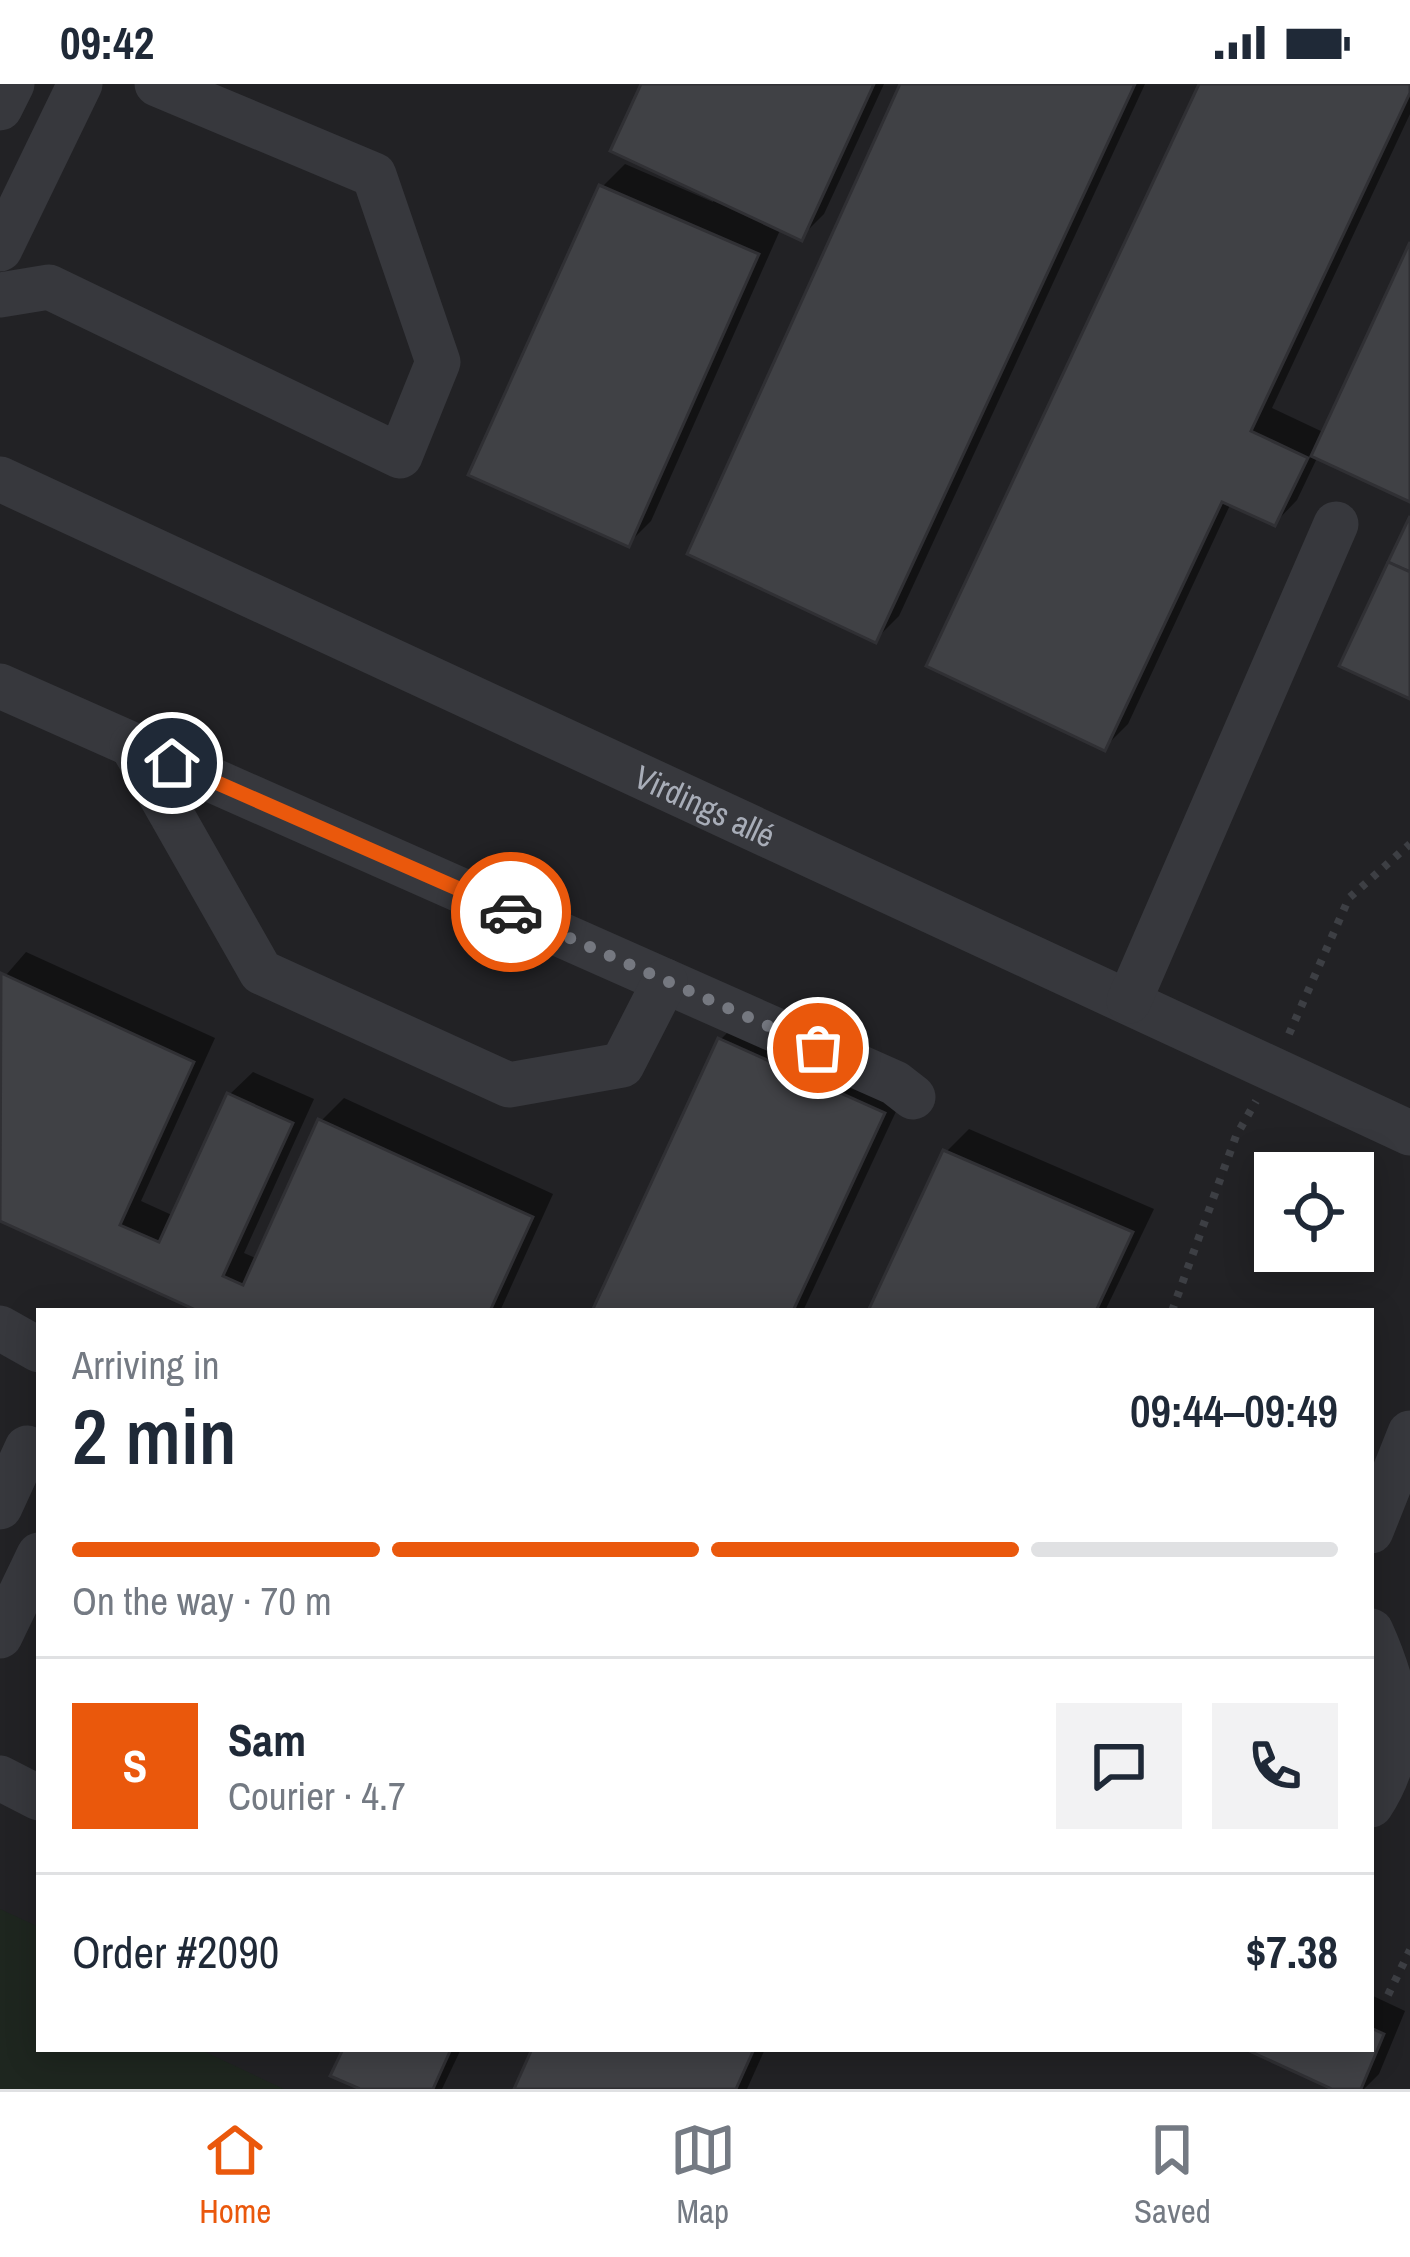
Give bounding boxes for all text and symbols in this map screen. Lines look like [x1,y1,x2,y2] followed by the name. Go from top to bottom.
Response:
[60,12,154,73] text: 09:42
[121,712,223,814] pin
[139,730,205,796] icon: home
[628,754,782,857] street label: Virdings allé
[451,852,571,972] courier
[478,879,544,945] icon: car
[767,997,869,1099] pin
[785,1015,851,1081] icon: bag
[1254,1152,1374,1272] map controls
[1254,1152,1374,1272] button: locate
[72,1339,220,1391] text: Arriving in
[1130,1380,1338,1441] text: 09:44–09:49
[72,1383,237,1488] text: 2 min
[72,1575,332,1627] text: On the way · 70 m
[1056,1703,1182,1829] button: chat
[1212,1703,1338,1829] button: phone
[228,1709,306,1770] text: Sam
[123,1735,147,1796] text: S
[228,1770,406,1822] text: Courier · 4.7
[72,1921,279,1982] text: Order #2090
[1246,1921,1338,1982] text: $7.38
[199,2117,271,2233] tab: Home
[670,2117,736,2233] tab: Map
[1134,2117,1211,2233] tab: Saved

